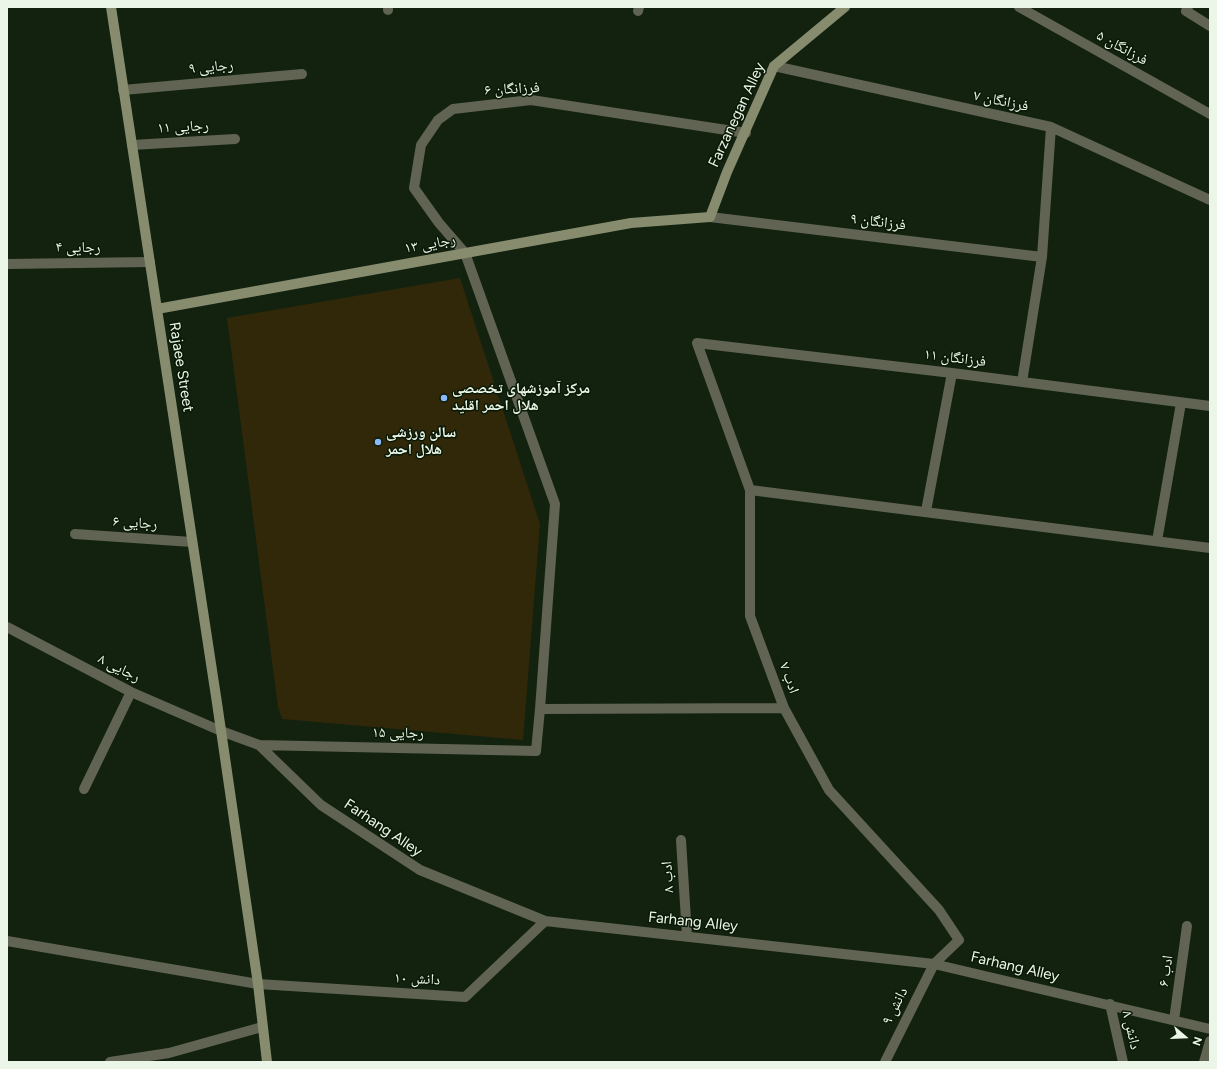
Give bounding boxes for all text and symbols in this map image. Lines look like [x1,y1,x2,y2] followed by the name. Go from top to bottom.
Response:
[1093,27,1151,69] street label: فرزانگان ۵
[188,56,234,78] street label: رجایی ۹
[705,60,769,170] street label: Farzanegan Alley
[484,79,540,99] street label: فرزانگان ۶
[972,86,1030,116] street label: فرزانگان ۷
[157,117,209,137] street label: رجایی ۱۱
[849,210,907,234] street label: فرزانگان ۹
[403,231,457,257] street label: رجایی ۱۳
[55,239,101,257] street label: رجایی ۴
[165,321,197,413] street label: Rajaee Street
[923,345,987,371] street label: فرزانگان ۱۱
[452,380,590,415] place label: مرکز آموزشهای تخصصی هلال احمر اقلید
[439,393,449,403] marker: مرکز آموزشهای تخصصی هلال احمر اقلید
[386,424,456,459] place label: سالن ورزشی هلال احمر
[373,437,383,447] marker: سالن ورزشی هلال احمر
[112,512,158,534] street label: رجایی ۶
[95,650,143,686] street label: رجایی ۸
[775,660,803,696] street label: ادب ۷
[372,724,424,742] street label: رجایی ۱۵
[341,795,425,861] street label: Farhang Alley
[658,861,678,893] street label: ادب ۸
[647,908,739,936] street label: Farhang Alley
[969,948,1061,986] street label: Farhang Alley
[1155,954,1177,988] street label: ادب ۶
[393,969,441,989] street label: دانش ۱۰
[878,984,912,1028] street label: دانش ۹
[1118,1009,1144,1051] street label: دانش ۸
[1165,1017,1205,1057] north arrow
[1189,1035,1204,1047] text: N

